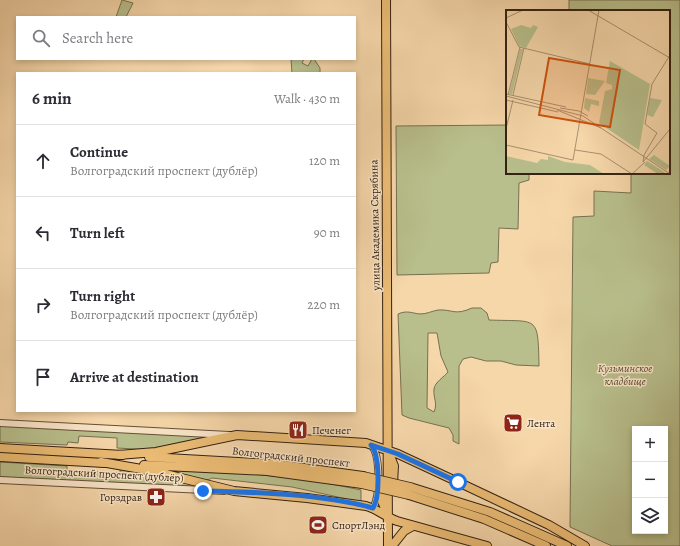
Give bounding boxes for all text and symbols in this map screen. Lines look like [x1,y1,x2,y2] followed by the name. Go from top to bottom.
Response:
[506,10,670,174] inset map
[16,16,356,60] search box
[30,27,52,49] icon: search
[62,28,133,48] text: Search here
[32,87,72,110] text: 6 min
[274,90,340,107] text: Walk · 430 m
[70,142,128,162] text: Continue
[32,150,54,172] icon: ahead
[309,152,340,169] text: 120 m
[366,158,384,292] street label: улица Академика Скрябина
[70,162,258,179] text: Волгоградский проспект (дублёр)
[32,222,54,244] icon: left
[70,223,125,243] text: Turn left
[314,224,340,241] text: 90 m
[70,286,135,306] text: Turn right
[32,294,54,316] icon: right
[307,296,340,313] text: 220 m
[70,306,258,323] text: Волгоградский проспект (дублёр)
[598,361,652,389] park label: Кузьминское кладбище
[32,366,54,388] icon: arrive
[70,367,199,387] text: Arrive at destination
[502,412,524,434] supermarket icon: Лента
[527,416,556,431] place label: Лента
[287,419,309,441] restaurant icon: Печенег
[312,423,351,438] place label: Печенег
[632,426,668,534] map controls
[632,426,668,462] button: +
[231,443,351,471] street label: Волгоградский проспект
[24,462,184,486] street label: Волгоградский проспект (дублёр)
[632,462,668,498] button: −
[449,473,467,491] route start
[194,482,212,500] route end
[145,486,167,508] pharmacy icon: Горздрав
[100,490,142,505] place label: Горздрав
[632,498,668,534] button: layers
[307,514,329,536] sports icon: СпортЛэнд
[332,518,386,533] place label: СпортЛэнд

